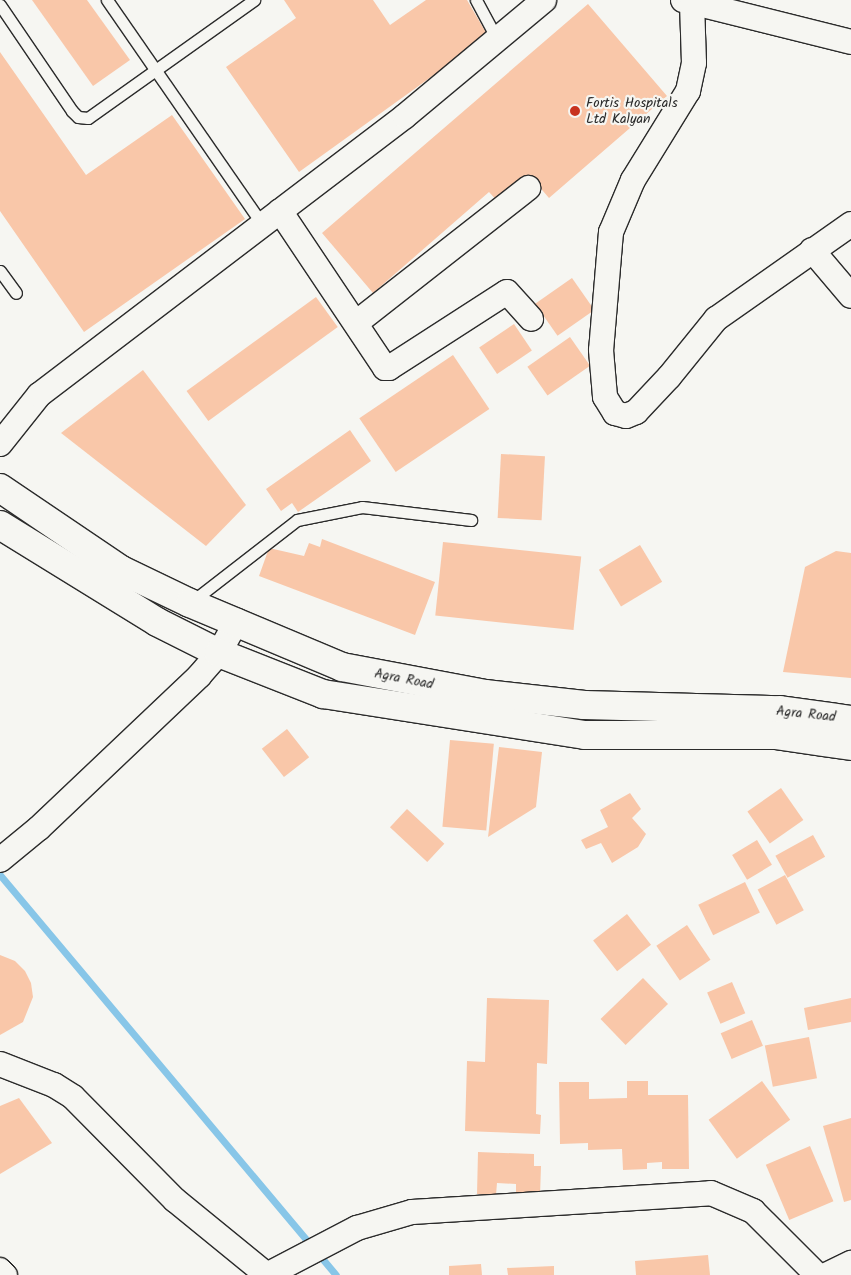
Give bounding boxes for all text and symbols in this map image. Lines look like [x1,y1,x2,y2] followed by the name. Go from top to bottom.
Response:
[586,95,678,128] place label: Fortis Hospitals Ltd Kalyan
[568,104,582,118] marker: Fortis Hospitals Ltd Kalyan
[373,665,435,693] street label: Agra Road
[775,703,837,725] street label: Agra Road

